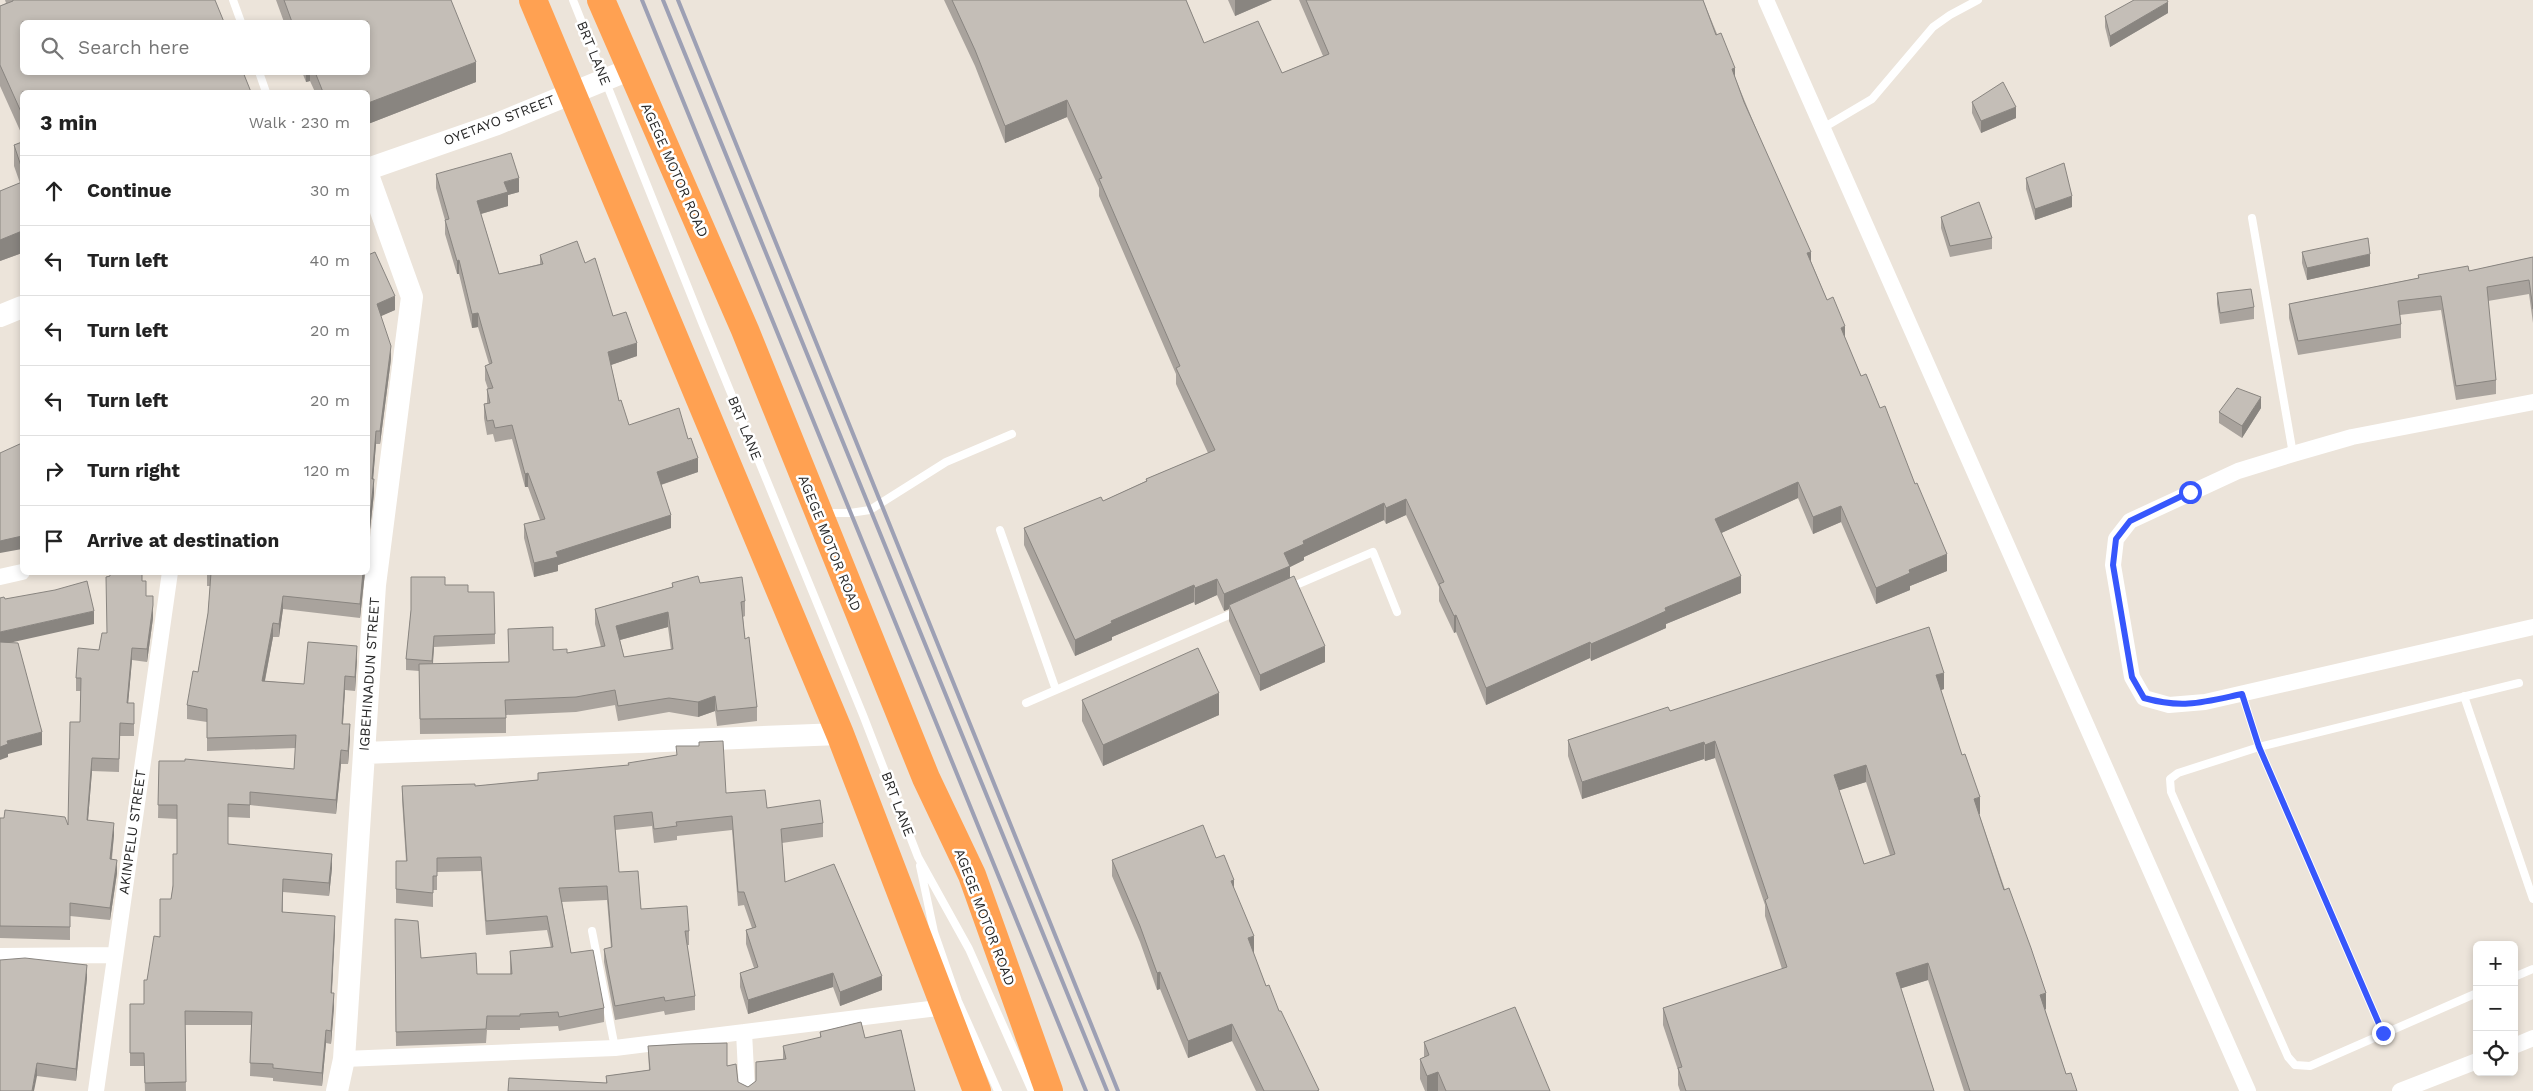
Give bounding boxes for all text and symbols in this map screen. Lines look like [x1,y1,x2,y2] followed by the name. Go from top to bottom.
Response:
[574,19,614,88] street label: BRT LANE
[20,20,370,75] search box
[38,34,66,62] icon: search
[78,36,189,59] text: Search here
[441,91,557,149] street label: OYETAYO STREET
[638,100,712,240] street label: AGEGE MOTOR ROAD
[40,110,97,135] text: 3 min
[249,113,350,132] text: Walk · 230 m
[40,177,68,205] icon: ahead
[87,179,171,202] text: Continue
[310,181,350,200] text: 30 m
[40,247,68,275] icon: left
[87,249,168,272] text: Turn left
[310,251,350,270] text: 40 m
[40,317,68,345] icon: left
[87,319,168,342] text: Turn left
[310,321,350,340] text: 20 m
[40,387,68,415] icon: left
[87,389,168,412] text: Turn left
[310,391,350,410] text: 20 m
[725,394,765,463] street label: BRT LANE
[40,457,68,485] icon: right
[87,459,180,482] text: Turn right
[304,461,350,480] text: 120 m
[795,473,865,613] street label: AGEGE MOTOR ROAD
[2179,481,2202,504] route start
[40,527,68,555] icon: arrive
[87,529,279,552] text: Arrive at destination
[356,596,382,751] street label: IGBEHINADUN STREET
[115,768,149,895] street label: AKINPELU STREET
[878,769,918,839] street label: BRT LANE
[952,846,1018,988] street label: AGEGE MOTOR ROAD
[2473,941,2518,1076] map controls
[2473,941,2518,986] button: +
[2473,986,2518,1031] button: −
[2372,1022,2395,1045] route end
[2473,1031,2518,1076] button: locate

